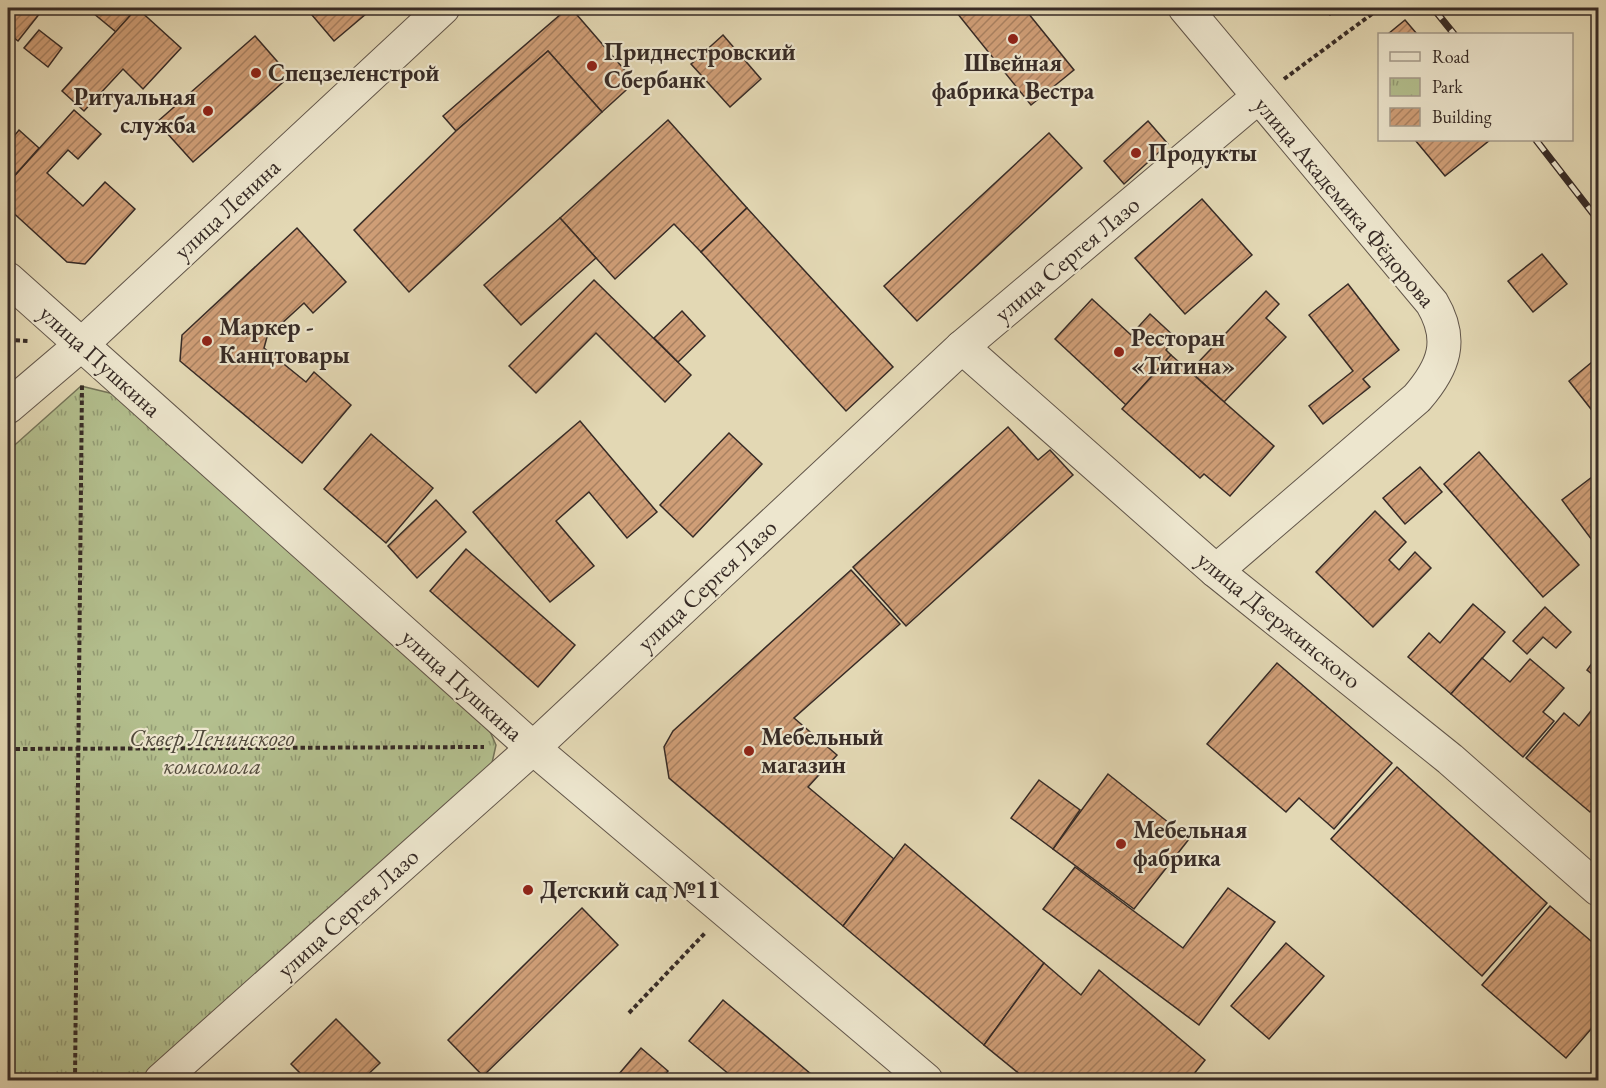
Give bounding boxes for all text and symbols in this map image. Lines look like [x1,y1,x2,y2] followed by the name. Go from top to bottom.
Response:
[1006,32,1020,46] marker: Швейная фабрика Вестра
[1378,33,1573,141] legend
[604,36,796,95] place label: Приднестровский Сбербанк
[1432,45,1471,68] text: Road
[932,47,1095,106] place label: Швейная фабрика Вестра
[268,57,439,88] place label: Спецзеленстрой
[585,59,599,73] marker: Приднестровский Сбербанк
[249,66,263,80] marker: Спецзеленстрой
[1432,75,1463,98] text: Park
[74,81,196,141] place label: Ритуальная служба
[1248,90,1443,314] street label: улица Академика Фёдорова
[201,104,215,118] marker: Ритуальная служба
[1432,105,1492,128] text: Building
[1148,137,1257,169] place label: Продукты
[1129,146,1143,160] marker: Продукты
[167,151,287,266] street label: улица Ленина
[988,189,1146,329] street label: улица Сергея Лазо
[33,298,168,424] street label: улица Пушкина
[219,311,350,370] place label: Маркер - Канцтовары
[1131,322,1235,381] place label: Ресторан «Тигина»
[200,334,214,348] marker: Маркер - Канцтовары
[1112,345,1126,359] marker: Ресторан «Тигина»
[630,512,783,658] street label: улица Сергея Лазо
[1191,544,1368,696] street label: улица Дзержинского
[395,622,530,748] street label: улица Пушкина
[761,721,883,780] place label: Мебельный магазин
[129,722,295,781] park label: Сквер Ленинского комсомола
[742,744,756,758] marker: Мебельный магазин
[1133,814,1248,873] place label: Мебельная фабрика
[1114,837,1128,851] marker: Мебельная фабрика
[270,841,425,985] street label: улица Сергея Лазо
[540,874,720,905] place label: Детский сад №11
[521,883,535,897] marker: Детский сад №11

